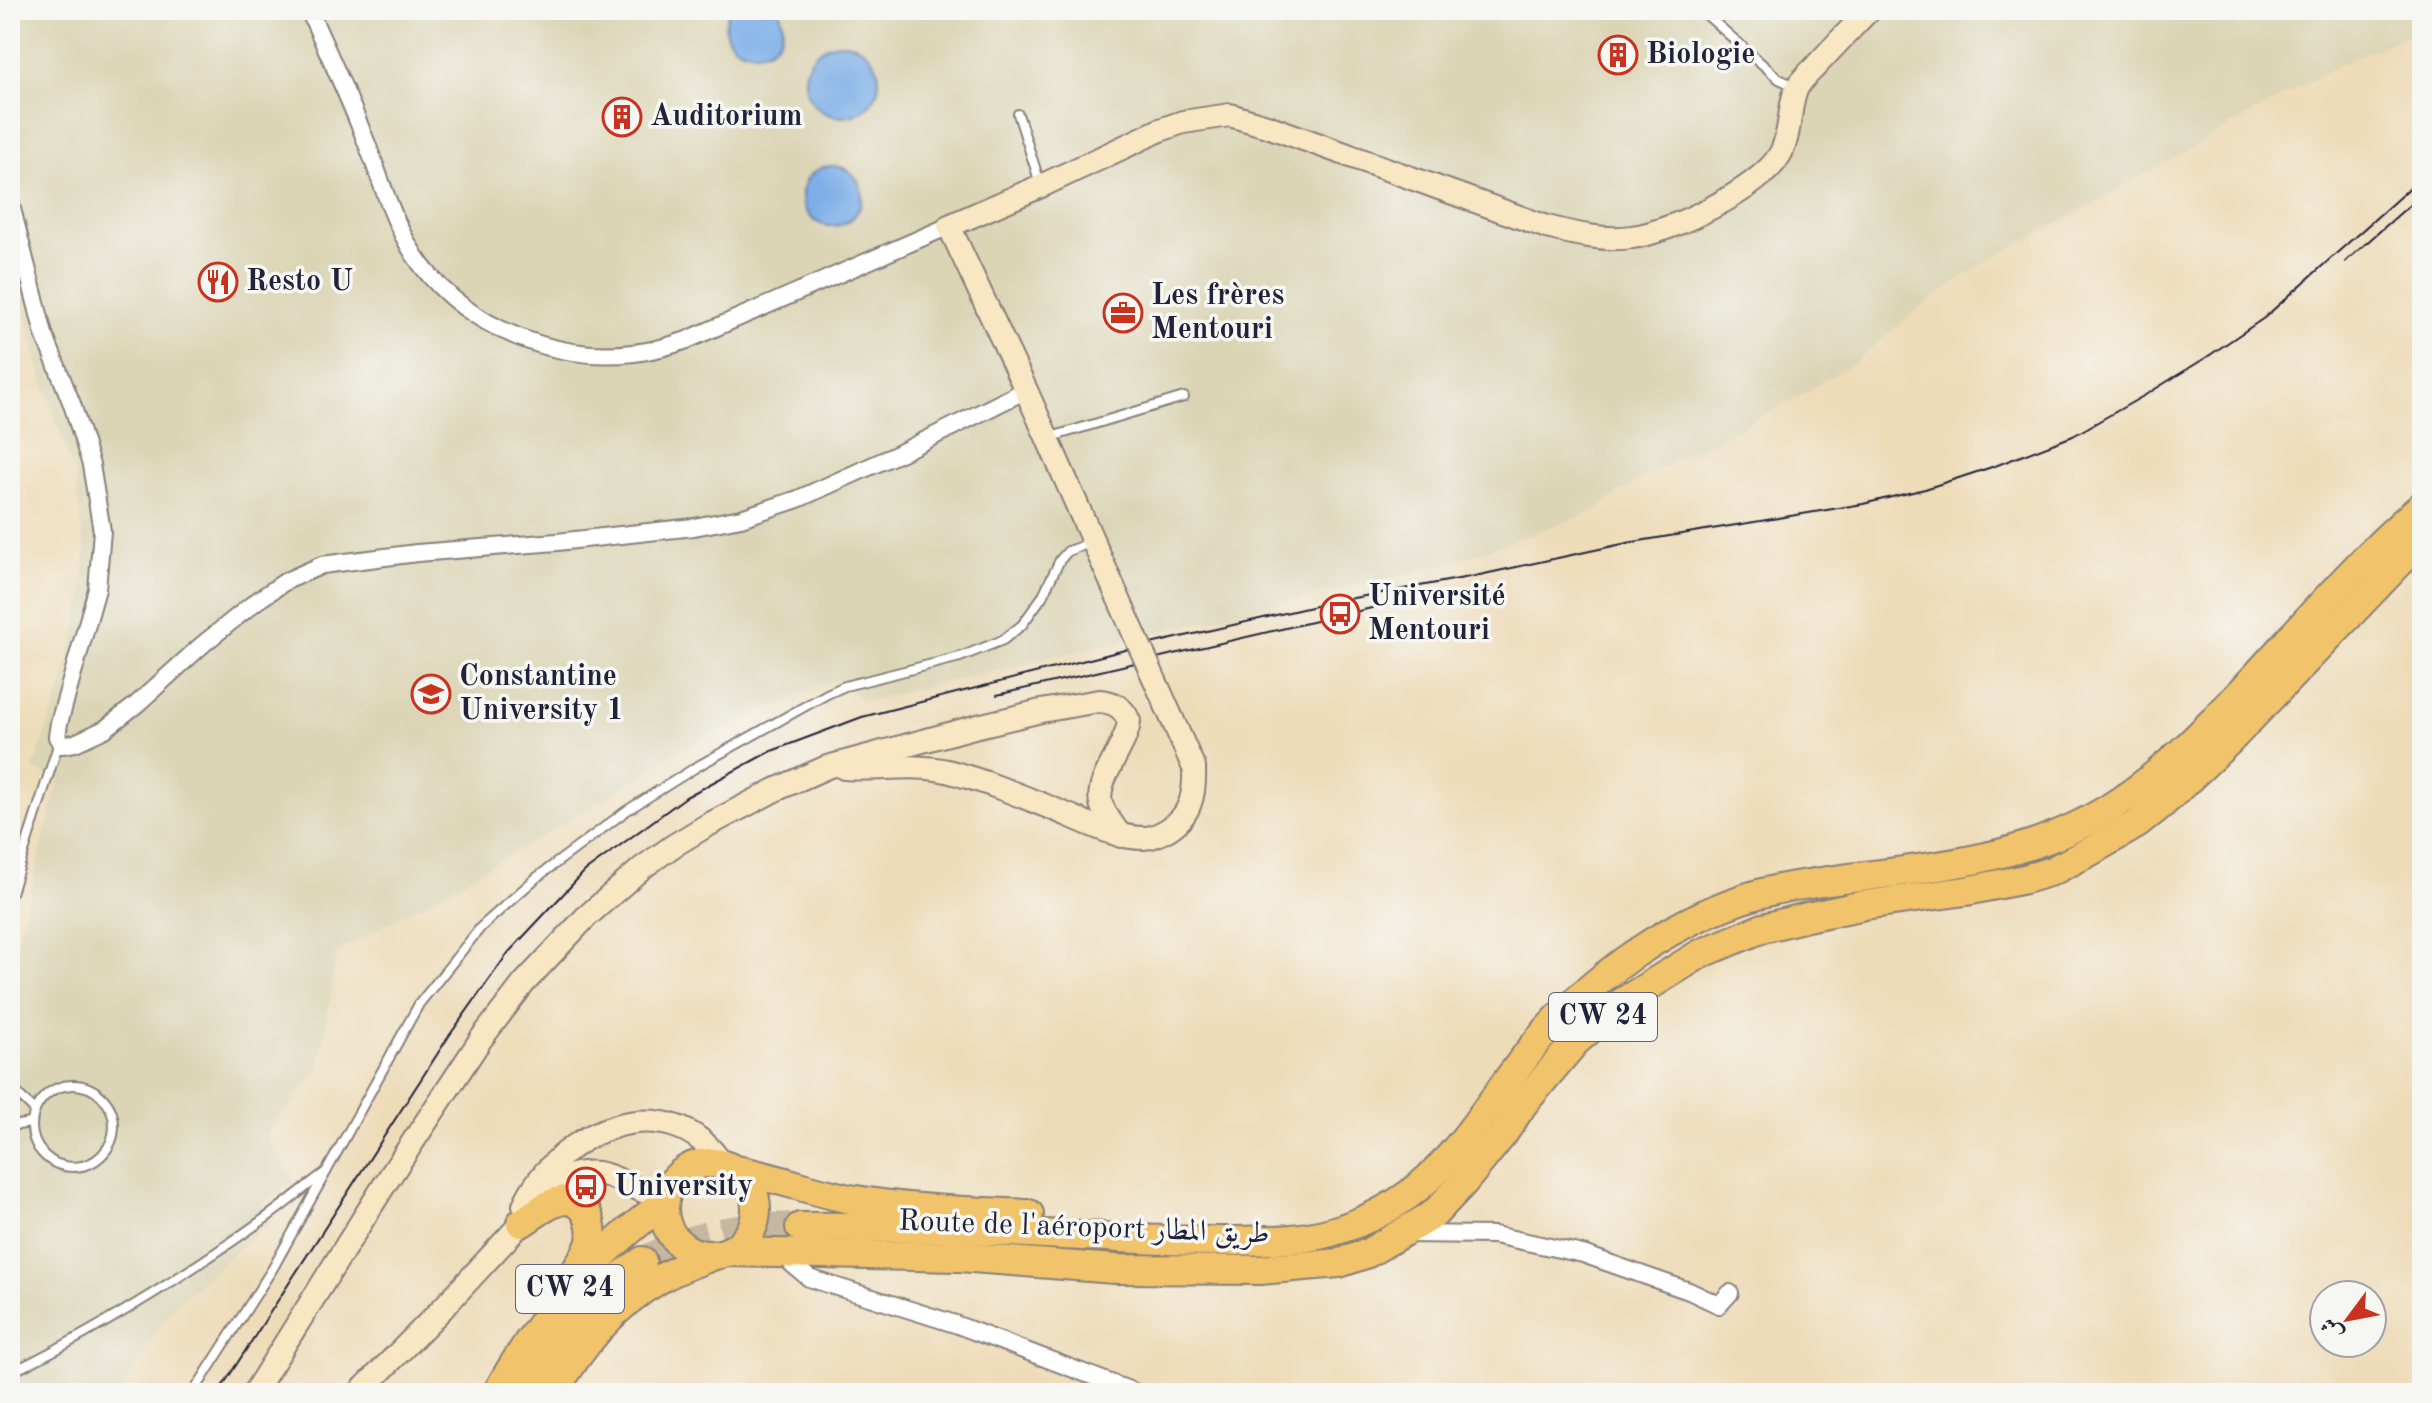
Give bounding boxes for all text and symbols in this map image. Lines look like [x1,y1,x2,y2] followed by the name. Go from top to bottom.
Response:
[1597,34,1639,76] building icon: Biologie
[1646,40,1755,70] place label: Biologie
[601,96,643,138] building icon: Auditorium
[650,102,803,132] place label: Auditorium
[197,261,239,303] restaurant icon: Resto U
[246,267,353,297] place label: Resto U
[1151,281,1284,345] place label: Les frères Mentouri
[1102,292,1144,334] office icon: Les frères Mentouri
[1368,582,1506,646] place label: Université Mentouri
[1319,593,1361,635] bus stop icon: Université Mentouri
[459,662,624,726] place label: Constantine University 1
[410,673,452,715] school or university icon: Constantine University 1
[1549,993,1657,1041] road number: CW 24
[565,1166,607,1208] bus stop icon: University
[614,1172,753,1202] place label: University
[898,1207,1270,1251] street label: Route de l'aéroport طريق المطار
[516,1265,624,1313] road number: CW 24
[2308,1279,2388,1359] north arrow
[2318,1313,2348,1344] text: ش

